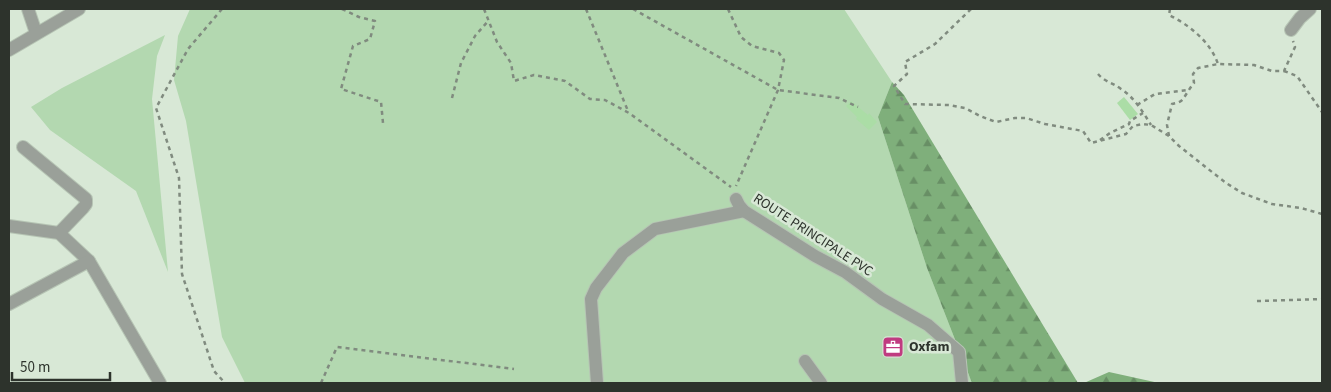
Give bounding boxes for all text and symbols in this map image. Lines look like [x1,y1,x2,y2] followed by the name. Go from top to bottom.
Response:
[749,189,877,281] street label: ROUTE PRINCIPALE PVC
[881,335,905,359] office icon: Oxfam
[909,337,949,357] place label: Oxfam
[12,350,110,382] scale bar
[20,357,50,378] text: 50 m

